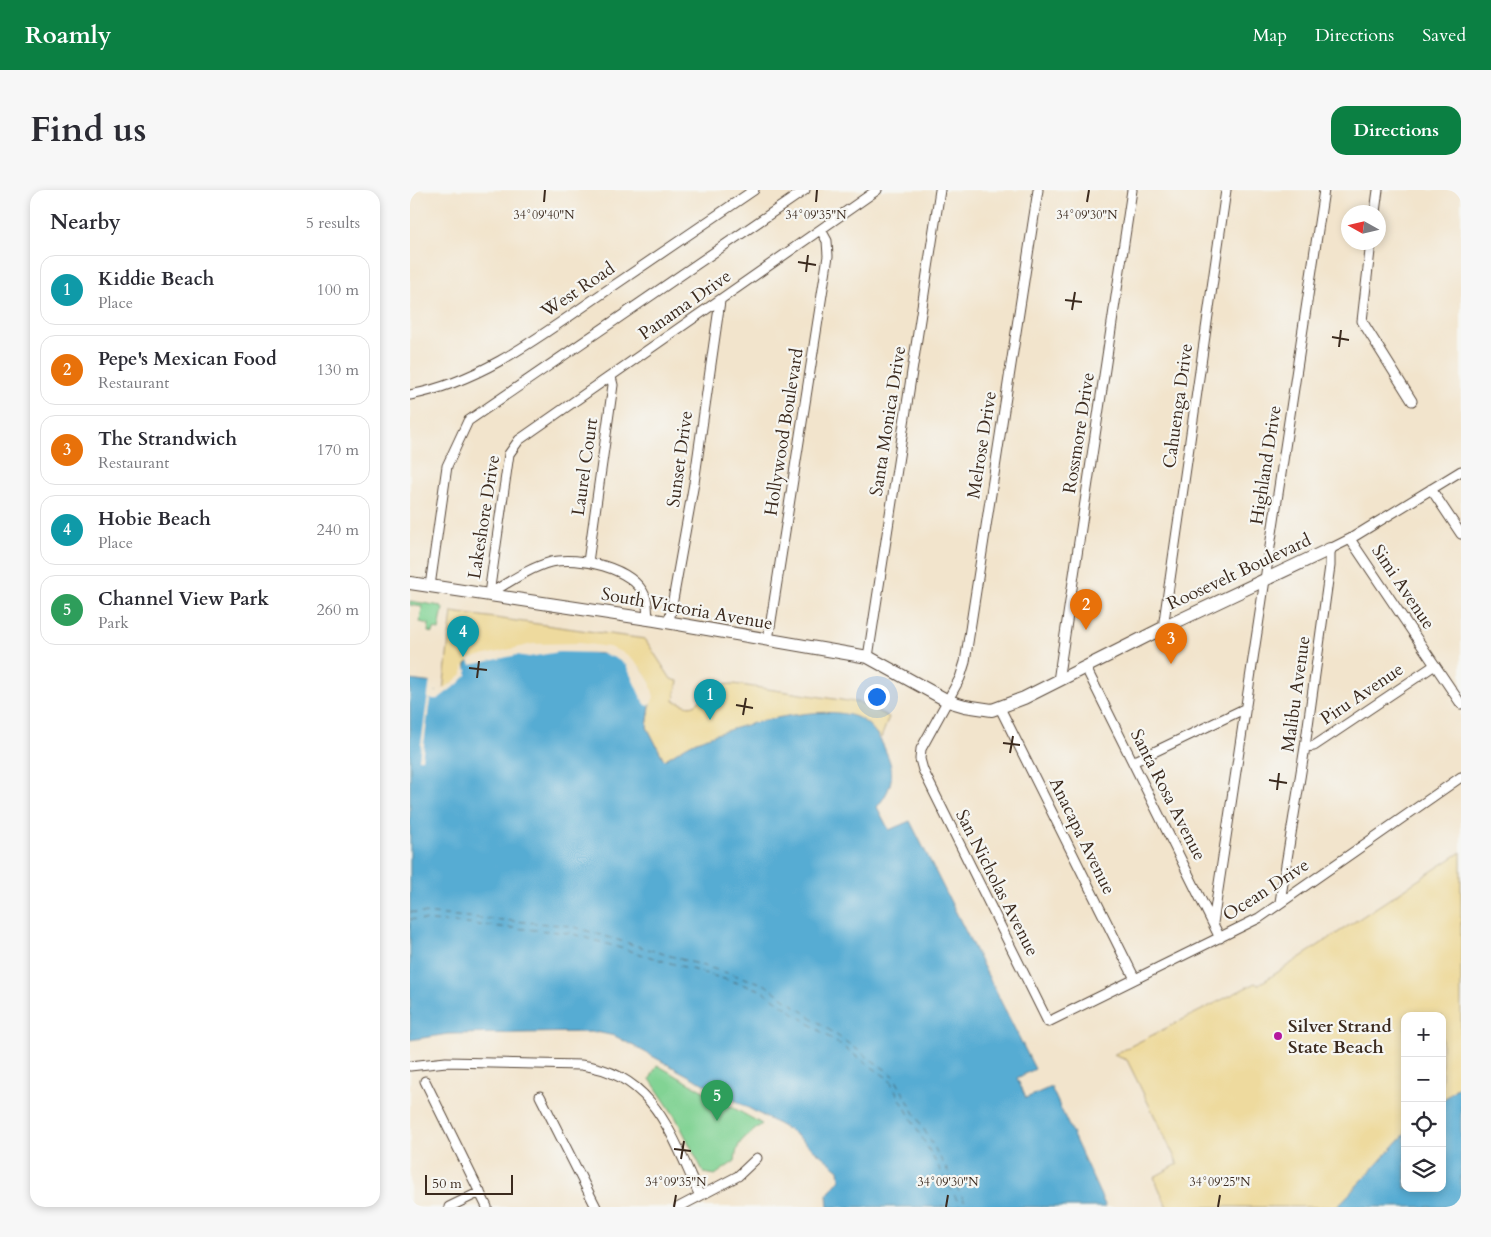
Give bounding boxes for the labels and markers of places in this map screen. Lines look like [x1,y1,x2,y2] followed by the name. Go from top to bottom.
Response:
[1070,589,1102,630] pin: 2
[447,616,479,657] pin: 4
[1155,623,1187,664] pin: 3
[694,679,726,720] pin: 1
[1288,1014,1393,1060] place label: Silver Strand State Beach
[1272,1030,1284,1042] marker: Silver Strand State Beach
[701,1080,733,1121] pin: 5

